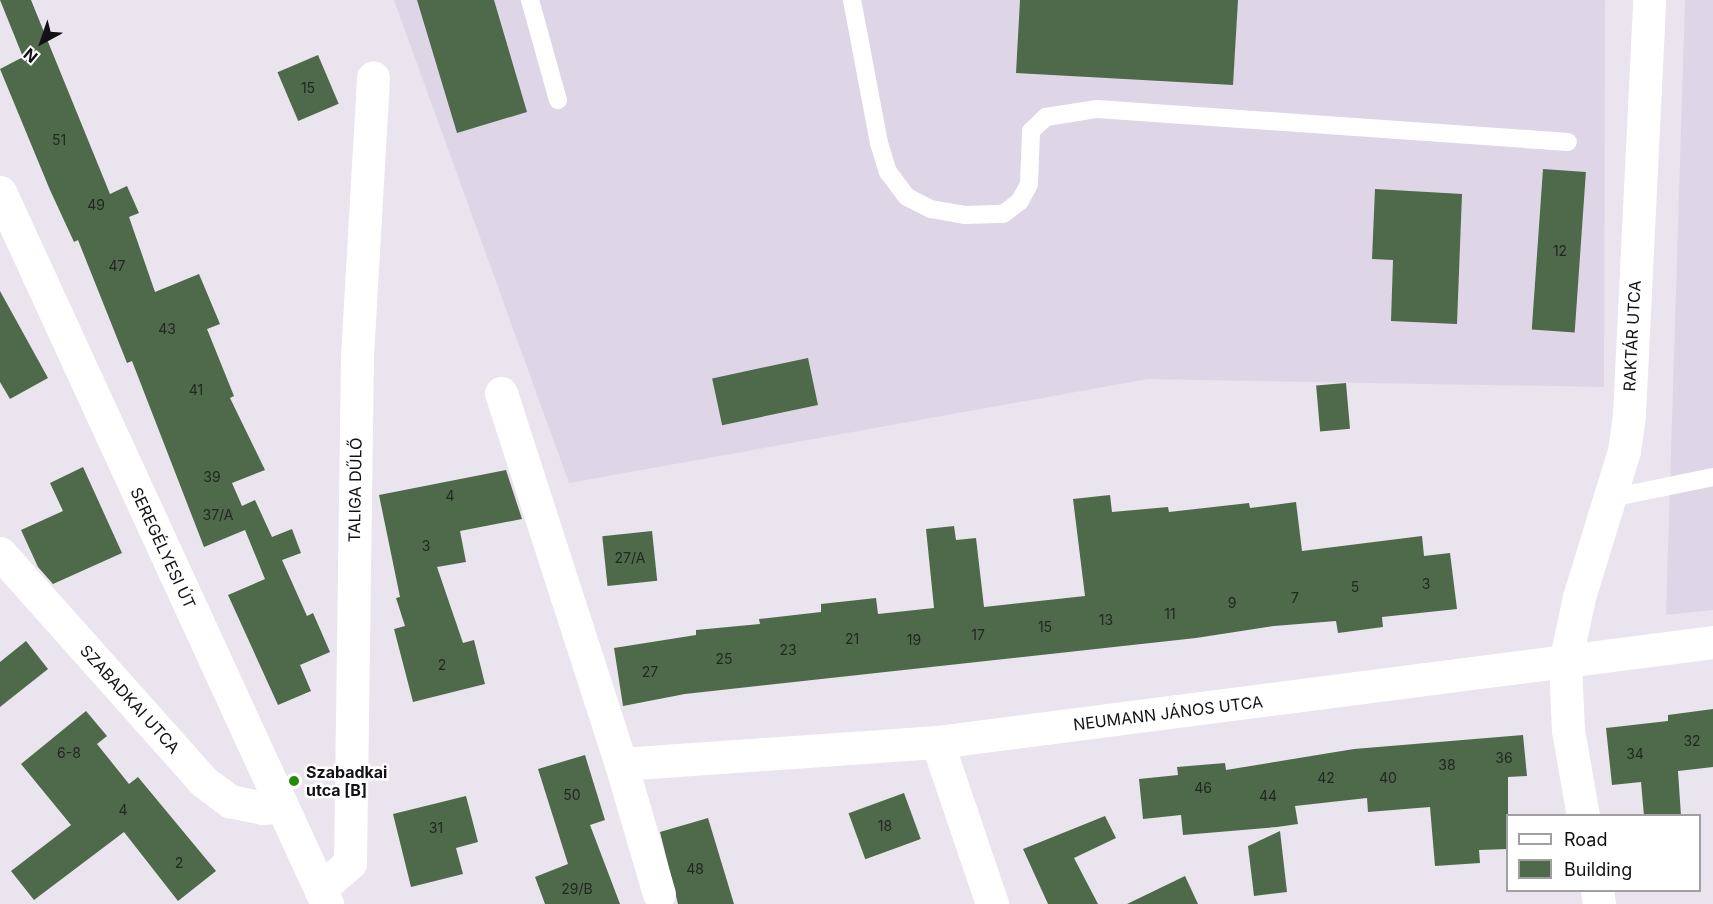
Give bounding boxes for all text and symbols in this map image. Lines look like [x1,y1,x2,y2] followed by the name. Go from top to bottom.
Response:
[12,12,72,72] north arrow
[19,44,42,67] text: N
[301,80,315,96] house number: 15
[52,132,66,148] house number: 51
[87,197,105,213] house number: 49
[1553,243,1567,259] house number: 12
[109,258,125,274] house number: 47
[1620,280,1644,392] street label: RAKTÁR UTCA
[158,321,176,337] house number: 43
[189,382,203,398] house number: 41
[344,437,366,543] street label: TALIGA DŰLŐ
[203,469,221,485] house number: 39
[126,484,200,612] street label: SEREGÉLYESI ÚT
[445,488,455,504] house number: 4
[203,507,233,523] house number: 37/A
[422,538,430,554] house number: 3
[615,550,645,566] house number: 27/A
[1422,576,1430,592] house number: 3
[1351,579,1359,595] house number: 5
[1291,590,1299,606] house number: 7
[1228,595,1236,611] house number: 9
[1164,606,1176,622] house number: 11
[1099,612,1113,628] house number: 13
[1038,619,1052,635] house number: 15
[971,627,985,643] house number: 17
[845,631,859,647] house number: 21
[907,632,921,648] house number: 19
[76,641,184,757] street label: SZABADKAI UTCA
[779,642,797,658] house number: 23
[715,651,733,667] house number: 25
[438,657,446,673] house number: 2
[642,664,658,680] house number: 27
[1072,692,1264,734] street label: NEUMANN JÁNOS UTCA
[1683,733,1701,749] house number: 32
[57,745,81,761] house number: 6-8
[1626,746,1644,762] house number: 34
[1495,750,1513,766] house number: 36
[1438,757,1456,773] house number: 38
[306,762,387,800] place label: Szabadkai utca [B]
[1317,770,1335,786] house number: 42
[1379,770,1397,786] house number: 40
[287,774,301,788] marker: Szabadkai utca [B]
[1194,780,1212,796] house number: 46
[563,787,581,803] house number: 50
[1259,788,1277,804] house number: 44
[118,802,128,818] house number: 4
[1506,814,1701,892] legend
[878,818,892,834] house number: 18
[429,820,443,836] house number: 31
[1564,829,1607,850] text: Road
[175,855,183,871] house number: 2
[1564,859,1632,880] text: Building
[686,861,704,877] house number: 48
[561,881,593,897] house number: 29/B

